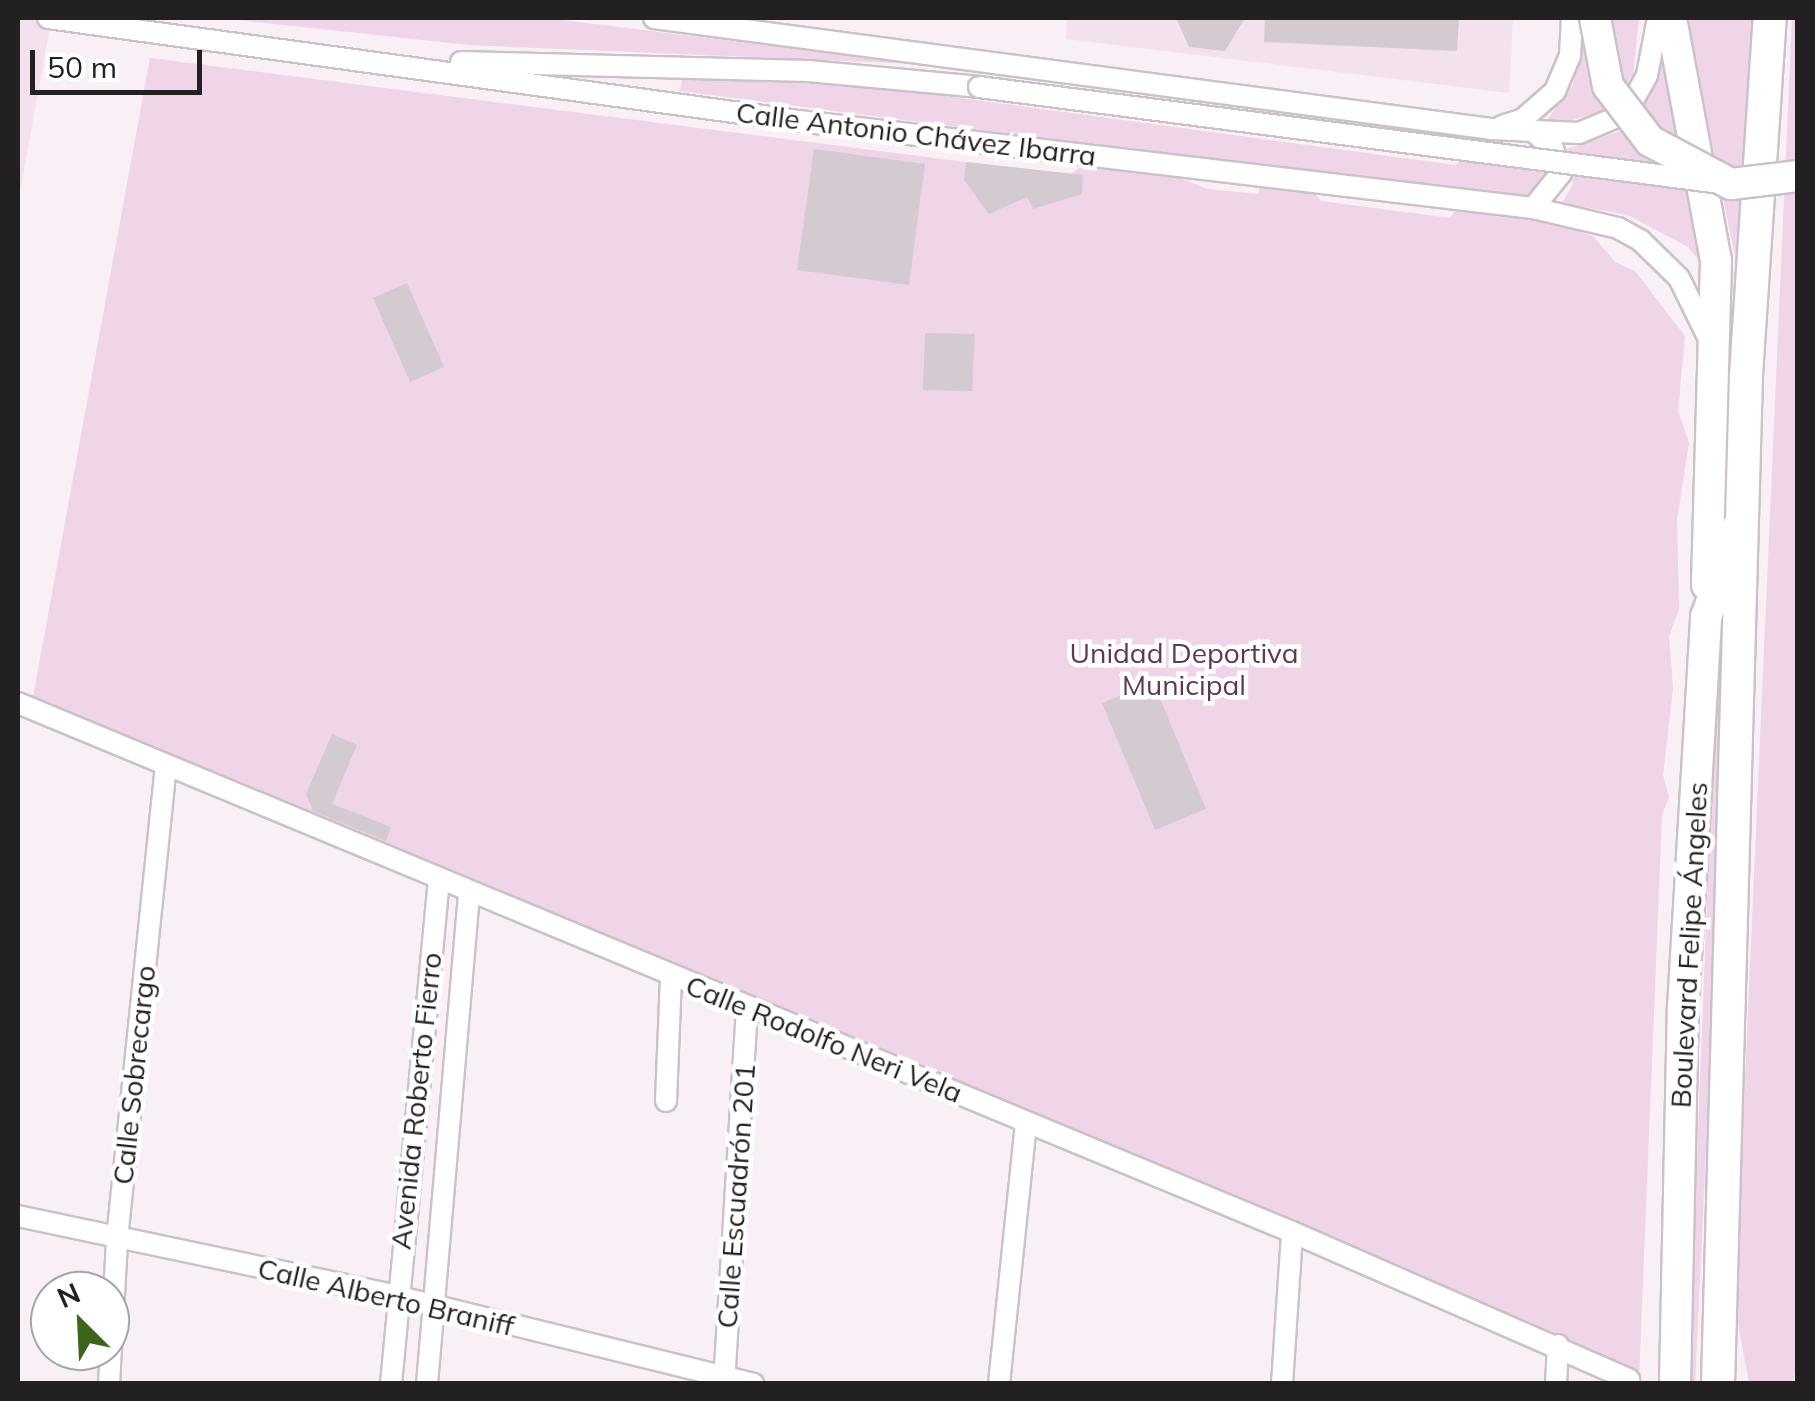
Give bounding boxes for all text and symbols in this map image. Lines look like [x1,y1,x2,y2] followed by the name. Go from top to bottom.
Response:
[35,30,208,92] scale bar
[47,48,117,86] text: 50 m
[734,95,1098,173] street label: Calle Antonio Chávez Ibarra
[1070,636,1298,702] park label: Unidad Deportiva Municipal
[1664,781,1714,1109] street label: Boulevard Felipe Ángeles
[384,951,448,1251] street label: Avenida Roberto Fierro
[106,964,162,1186] street label: Calle Sobrecargo
[681,968,967,1110] street label: Calle Rodolfo Neri Vela
[710,1063,762,1329] street label: Calle Escuadrón 201
[255,1251,517,1343] street label: Calle Alberto Braniff
[30,1271,130,1371] north arrow
[52,1275,85,1315] text: N

